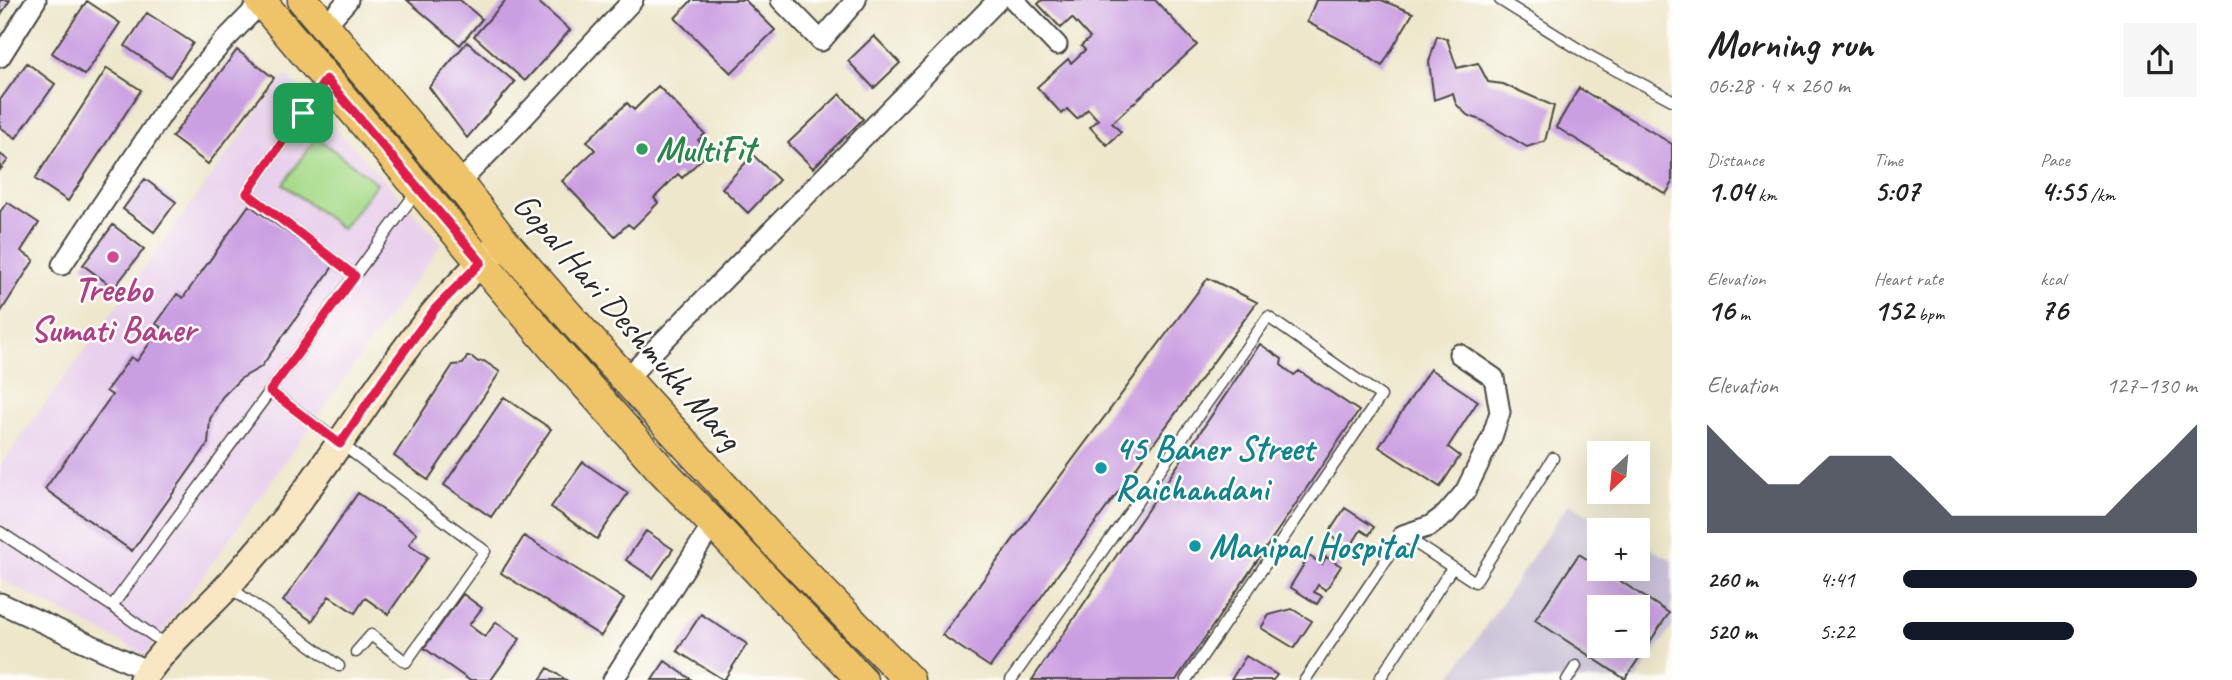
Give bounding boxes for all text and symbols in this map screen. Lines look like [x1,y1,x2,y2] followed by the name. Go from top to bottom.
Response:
[1707,21,1873,68] text: Morning run
[2123,23,2197,97] button: share
[1707,71,1850,100] text: 06:28 · 4 × 260 m
[273,83,333,143] pin
[284,94,322,132] icon: arrive
[656,127,760,172] place label: MultiFit
[634,141,650,157] marker: MultiFit
[1707,148,1764,172] text: Distance
[1874,148,1903,172] text: Time
[2040,148,2070,172] text: Pace
[1707,172,1753,210] text: 1.04
[1874,172,1920,210] text: 5:07
[2040,172,2086,210] text: 4:55
[503,183,753,461] street label: Gopal Hari Deshmukh Marg
[1753,183,1777,207] text: km
[2086,183,2115,207] text: /km
[105,249,121,265] marker: Treebo Sumati Baner
[30,267,199,352] place label: Treebo Sumati Baner
[1707,267,1765,291] text: Elevation
[1874,267,1943,291] text: Heart rate
[2040,267,2065,291] text: kcal
[1707,291,1735,329] text: 16
[1874,291,1914,329] text: 152
[2040,291,2068,329] text: 76
[1735,302,1750,326] text: m
[1914,302,1944,326] text: bpm
[1707,371,1778,400] text: Elevation
[2106,371,2197,400] text: 127–130 m
[1115,426,1318,511] place label: 45 Baner Street Raichandani
[1587,441,1650,504] north arrow
[1587,441,1650,658] map controls
[1093,460,1109,476] marker: 45 Baner Street Raichandani
[1587,518,1650,581] button: +
[1209,524,1420,569] place label: Manipal Hospital
[1187,538,1203,554] marker: Manipal Hospital
[1707,565,1757,594] text: 260 m
[1819,565,1855,594] text: 4:41
[1587,595,1650,658] button: −
[1707,617,1756,646] text: 520 m
[1819,617,1855,646] text: 5:22

